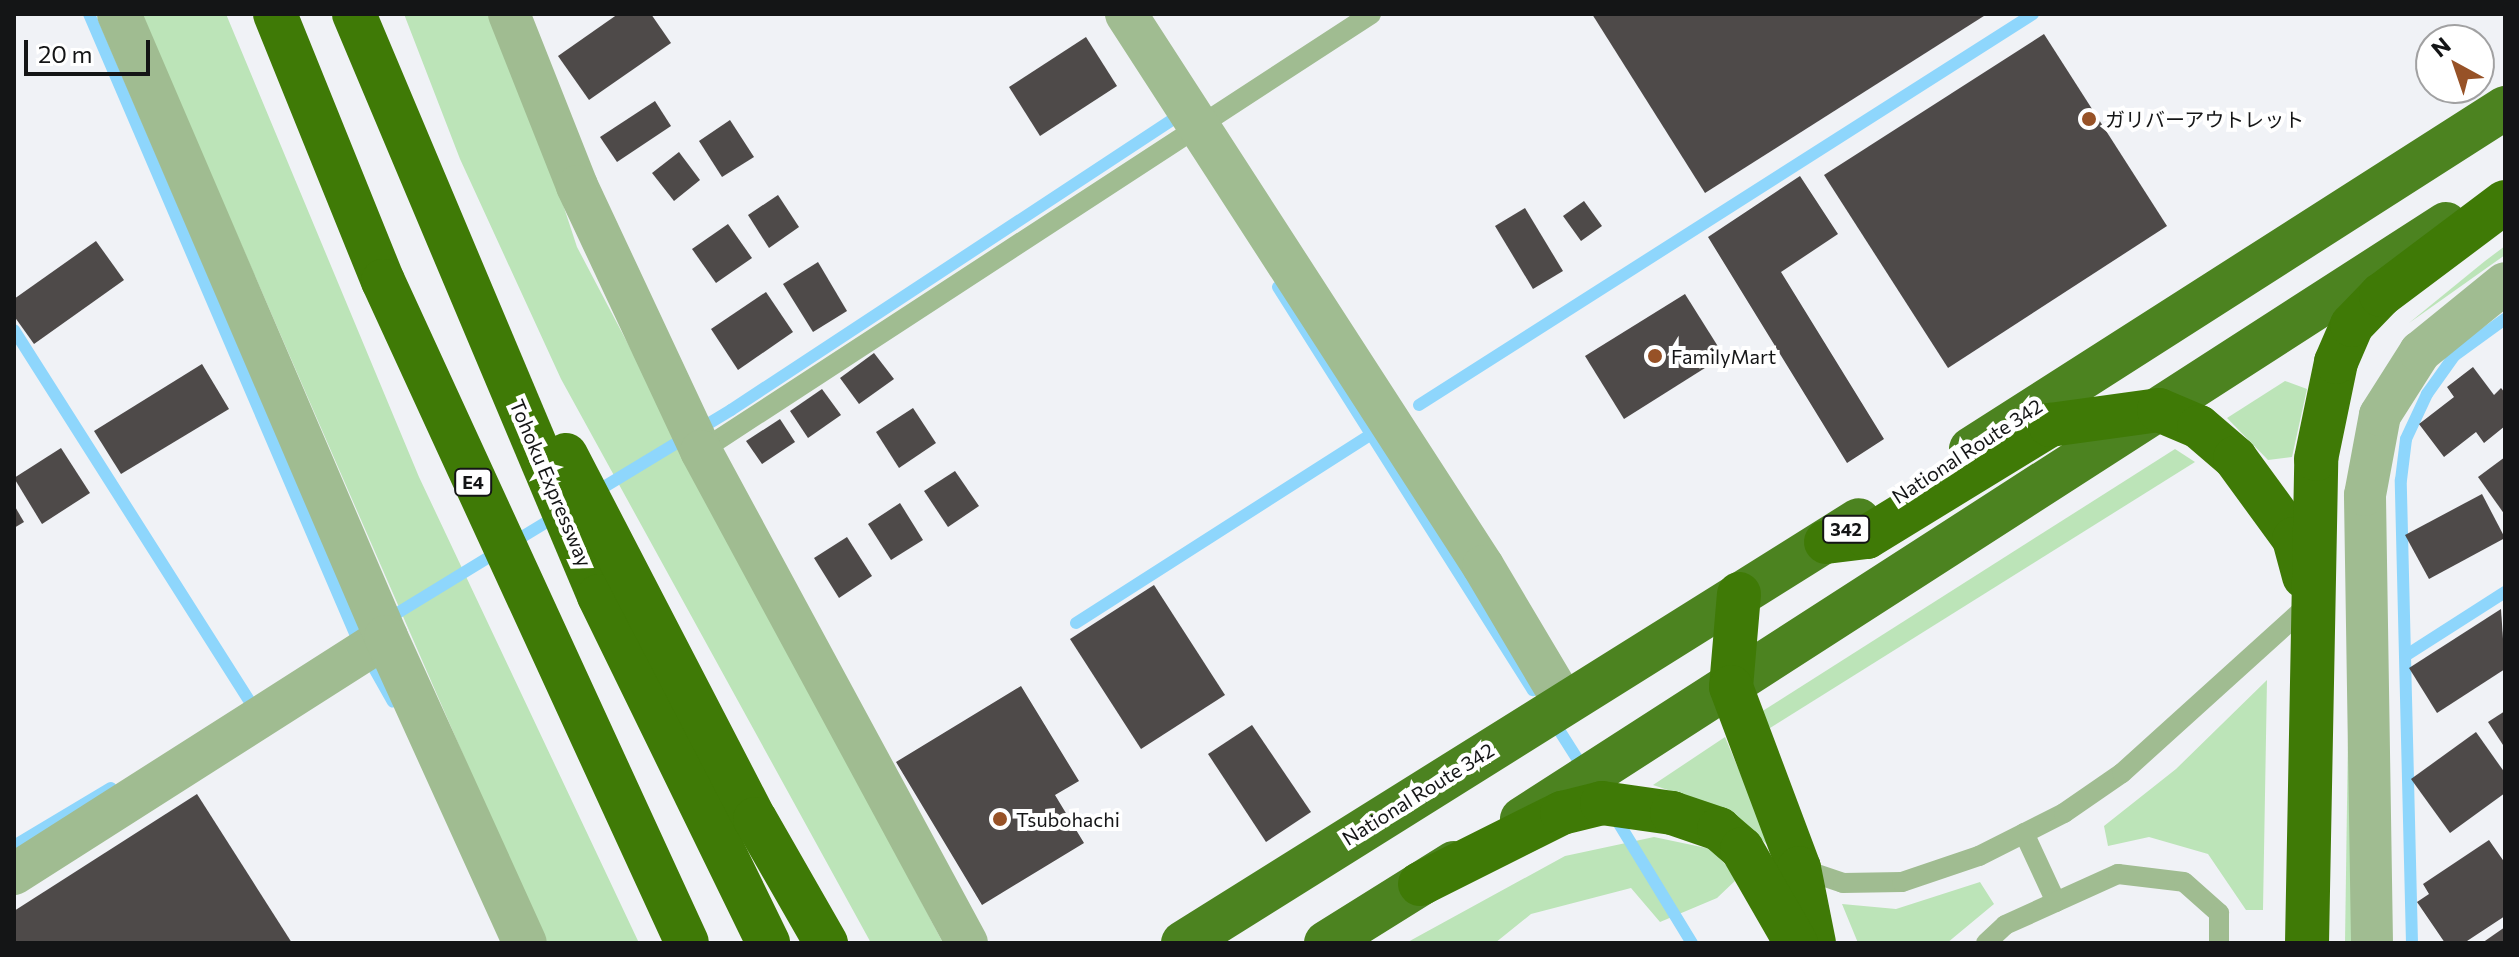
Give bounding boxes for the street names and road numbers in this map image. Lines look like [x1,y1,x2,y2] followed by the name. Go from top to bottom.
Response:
[1887,394,2047,508] street label: National Route 342
[505,396,597,570] street label: Tohoku Expressway
[453,468,493,496] road number: E4
[1822,515,1870,543] road number: 342
[1338,738,1498,850] street label: National Route 342

